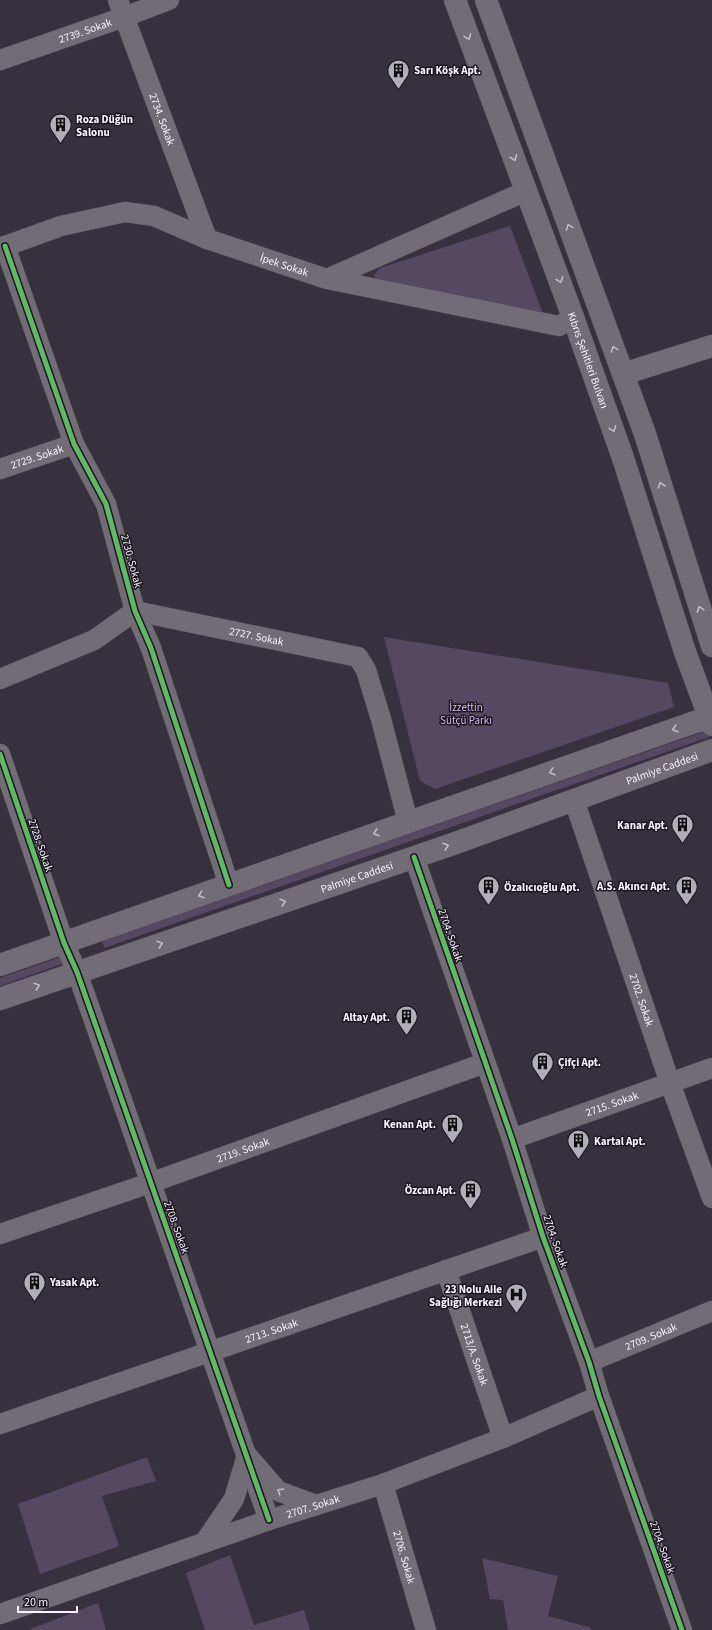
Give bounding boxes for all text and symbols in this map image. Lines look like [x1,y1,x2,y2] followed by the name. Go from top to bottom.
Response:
[57,15,114,47] street label: 2739. Sokak
[464,33,472,40] one-way arrow
[386,57,412,90] building icon: Sarı Köşk Apt.
[414,63,481,78] place label: Sarı Köşk Apt.
[145,91,179,148] street label: 2734. Sokak
[48,112,74,145] building icon: Roza Düğün Salonu
[76,112,133,140] place label: Roza Düğün Salonu
[509,155,517,162] one-way arrow
[566,224,574,231] one-way arrow
[258,250,311,281] street label: İpek Sokak
[555,277,563,284] one-way arrow
[564,310,612,411] street label: Kıbrıs Şehitleri Bulvarı
[610,346,619,353] one-way arrow
[608,425,616,432] one-way arrow
[9,441,66,473] street label: 2729. Sokak
[657,482,666,489] one-way arrow
[117,533,146,590] street label: 2730. Sokak
[696,606,705,613] one-way arrow
[228,624,285,650] street label: 2727. Sokak
[440,700,492,728] park label: İzzettin Sütçü Parkı
[671,724,678,733] one-way arrow
[624,749,700,789] street label: Palmiye Caddesi
[549,767,556,775] one-way arrow
[670,812,696,845] building icon: Kanar Apt.
[24,817,57,874] street label: 2728. Sokak
[617,818,668,833] place label: Kanar Apt.
[373,828,380,837] one-way arrow
[442,843,449,851] one-way arrow
[319,858,395,897] street label: Palmiye Caddesi
[673,873,699,906] building icon: A.S. Akıncı Apt.
[476,874,502,907] building icon: Özalıcıoğlu Apt.
[596,879,670,894] place label: A.S. Akıncı Apt.
[504,880,580,895] place label: Özalıcıoğlu Apt.
[198,890,205,898] one-way arrow
[279,898,286,907] one-way arrow
[434,907,467,964] street label: 2704. Sokak
[156,940,163,949] one-way arrow
[625,972,657,1029] street label: 2702. Sokak
[33,982,40,990] one-way arrow
[393,1004,419,1037] building icon: Altay Apt.
[342,1010,390,1025] place label: Altay Apt.
[530,1049,556,1082] building icon: Çifçi Apt.
[558,1055,601,1070] place label: Çifçi Apt.
[584,1088,641,1120] street label: 2715. Sokak
[439,1111,465,1144] building icon: Kenan Apt.
[383,1117,436,1132] place label: Kenan Apt.
[565,1128,591,1161] building icon: Kartal Apt.
[215,1134,272,1167] street label: 2719. Sokak
[594,1134,646,1149] place label: Kartal Apt.
[458,1177,484,1210] building icon: Özcan Apt.
[405,1183,456,1198] place label: Özcan Apt.
[160,1199,193,1256] street label: 2708. Sokak
[539,1213,572,1270] street label: 2704. Sokak
[21,1269,47,1302] building icon: Yasak Apt.
[49,1275,99,1290] place label: Yasak Apt.
[429,1282,502,1310] place label: 23 Nolu Aile Sağlığı Merkezi
[504,1282,530,1315] hospital icon: 23 Nolu Aile Sağlığı Merkezi
[243,1315,300,1347] street label: 2713. Sokak
[623,1319,680,1354] street label: 2709. Sokak
[457,1322,492,1388] street label: 2713/A. Sokak
[277,1488,284,1495] one-way arrow
[285,1491,342,1522] street label: 2707. Sokak
[646,1519,679,1576] street label: 2704. Sokak
[389,1529,419,1586] street label: 2706. Sokak
[18,1588,77,1614] scale bar
[24,1594,48,1611] text: 20 m

